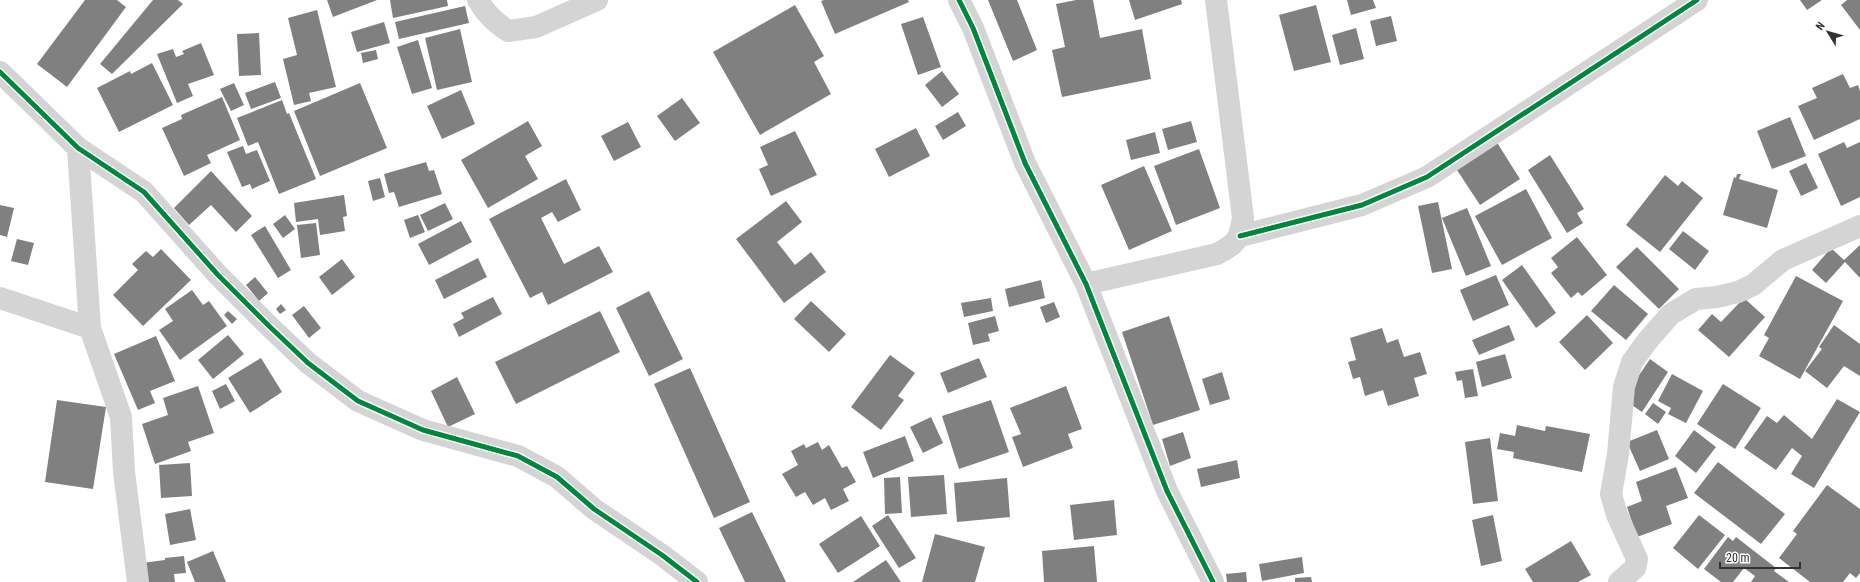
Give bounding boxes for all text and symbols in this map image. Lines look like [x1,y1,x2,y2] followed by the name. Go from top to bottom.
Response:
[1808,12,1848,52] north arrow
[1813,19,1828,33] text: N
[1720,544,1800,570] scale bar
[1726,551,1750,565] text: 20 m

